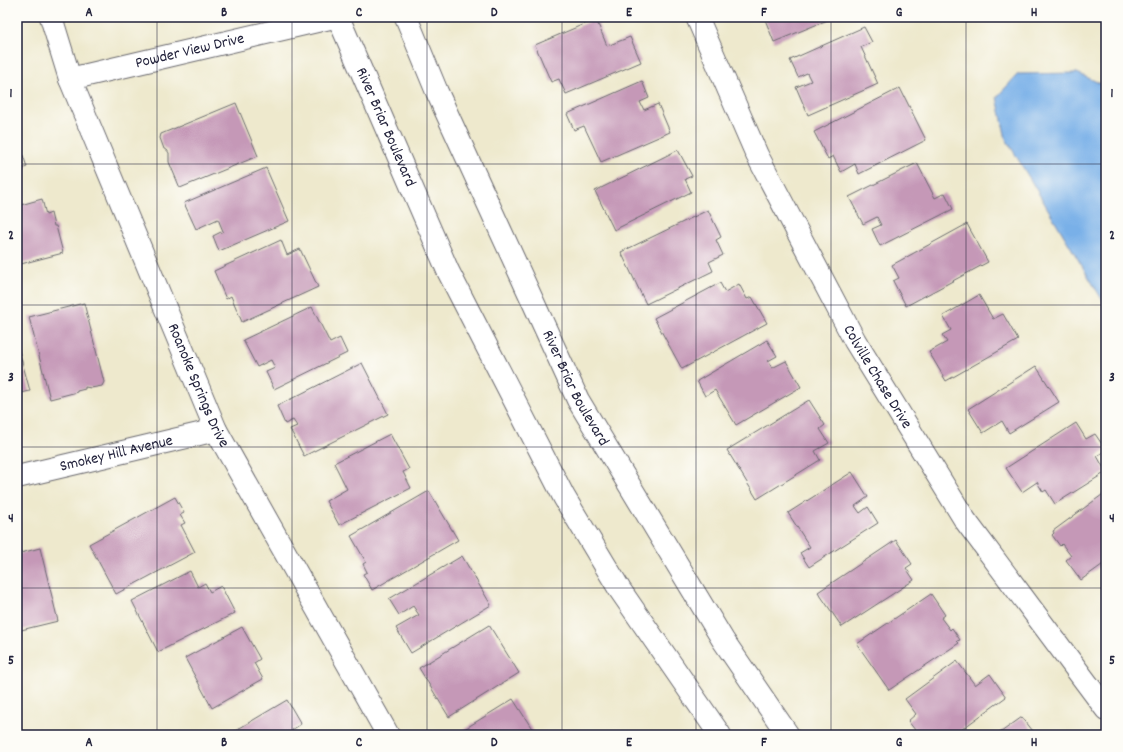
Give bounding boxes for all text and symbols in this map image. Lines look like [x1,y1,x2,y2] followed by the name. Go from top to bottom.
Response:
[85,4,93,23] text: A
[221,4,227,23] text: B
[356,4,363,23] text: C
[491,4,498,23] text: D
[626,4,633,23] text: E
[761,4,767,23] text: F
[896,4,903,23] text: G
[1031,4,1038,23] text: H
[133,27,247,75] street label: Powder View Drive
[350,64,422,190] street label: River Briar Boulevard
[10,85,13,104] text: 1
[1111,85,1114,104] text: 1
[8,227,14,246] text: 2
[1109,227,1115,246] text: 2
[161,320,235,452] street label: Roanoke Springs Drive
[837,321,918,433] street label: Colville Chase Drive
[536,326,615,450] street label: River Briar Boulevard
[8,369,14,388] text: 3
[1109,369,1115,388] text: 3
[58,429,175,478] street label: Smokey Hill Avenue
[8,510,14,529] text: 4
[1109,510,1115,529] text: 4
[8,652,14,671] text: 5
[1109,652,1115,671] text: 5
[85,734,93,752] text: A
[221,734,227,752] text: B
[356,734,363,752] text: C
[491,734,498,752] text: D
[626,734,633,752] text: E
[761,734,767,752] text: F
[896,734,903,752] text: G
[1031,734,1038,752] text: H

